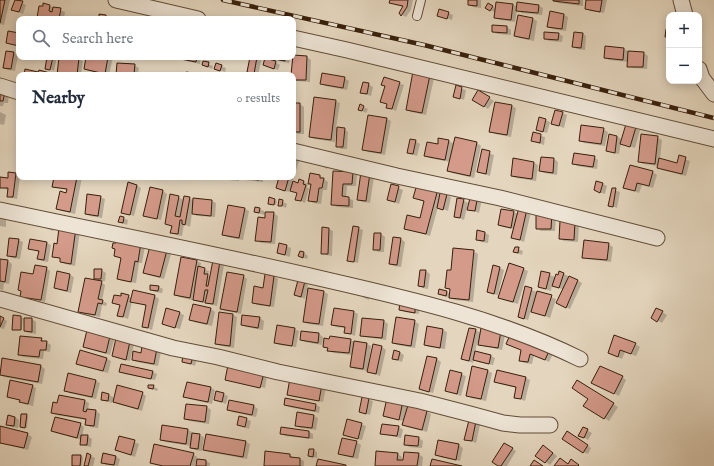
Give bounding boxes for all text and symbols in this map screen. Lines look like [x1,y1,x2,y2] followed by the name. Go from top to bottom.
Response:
[666,12,702,84] map controls
[666,12,702,48] button: +
[16,16,296,60] search box
[30,27,52,49] icon: search
[62,29,133,48] text: Search here
[666,48,702,84] button: −
[32,88,85,109] text: Nearby
[236,90,280,107] text: 0 results

